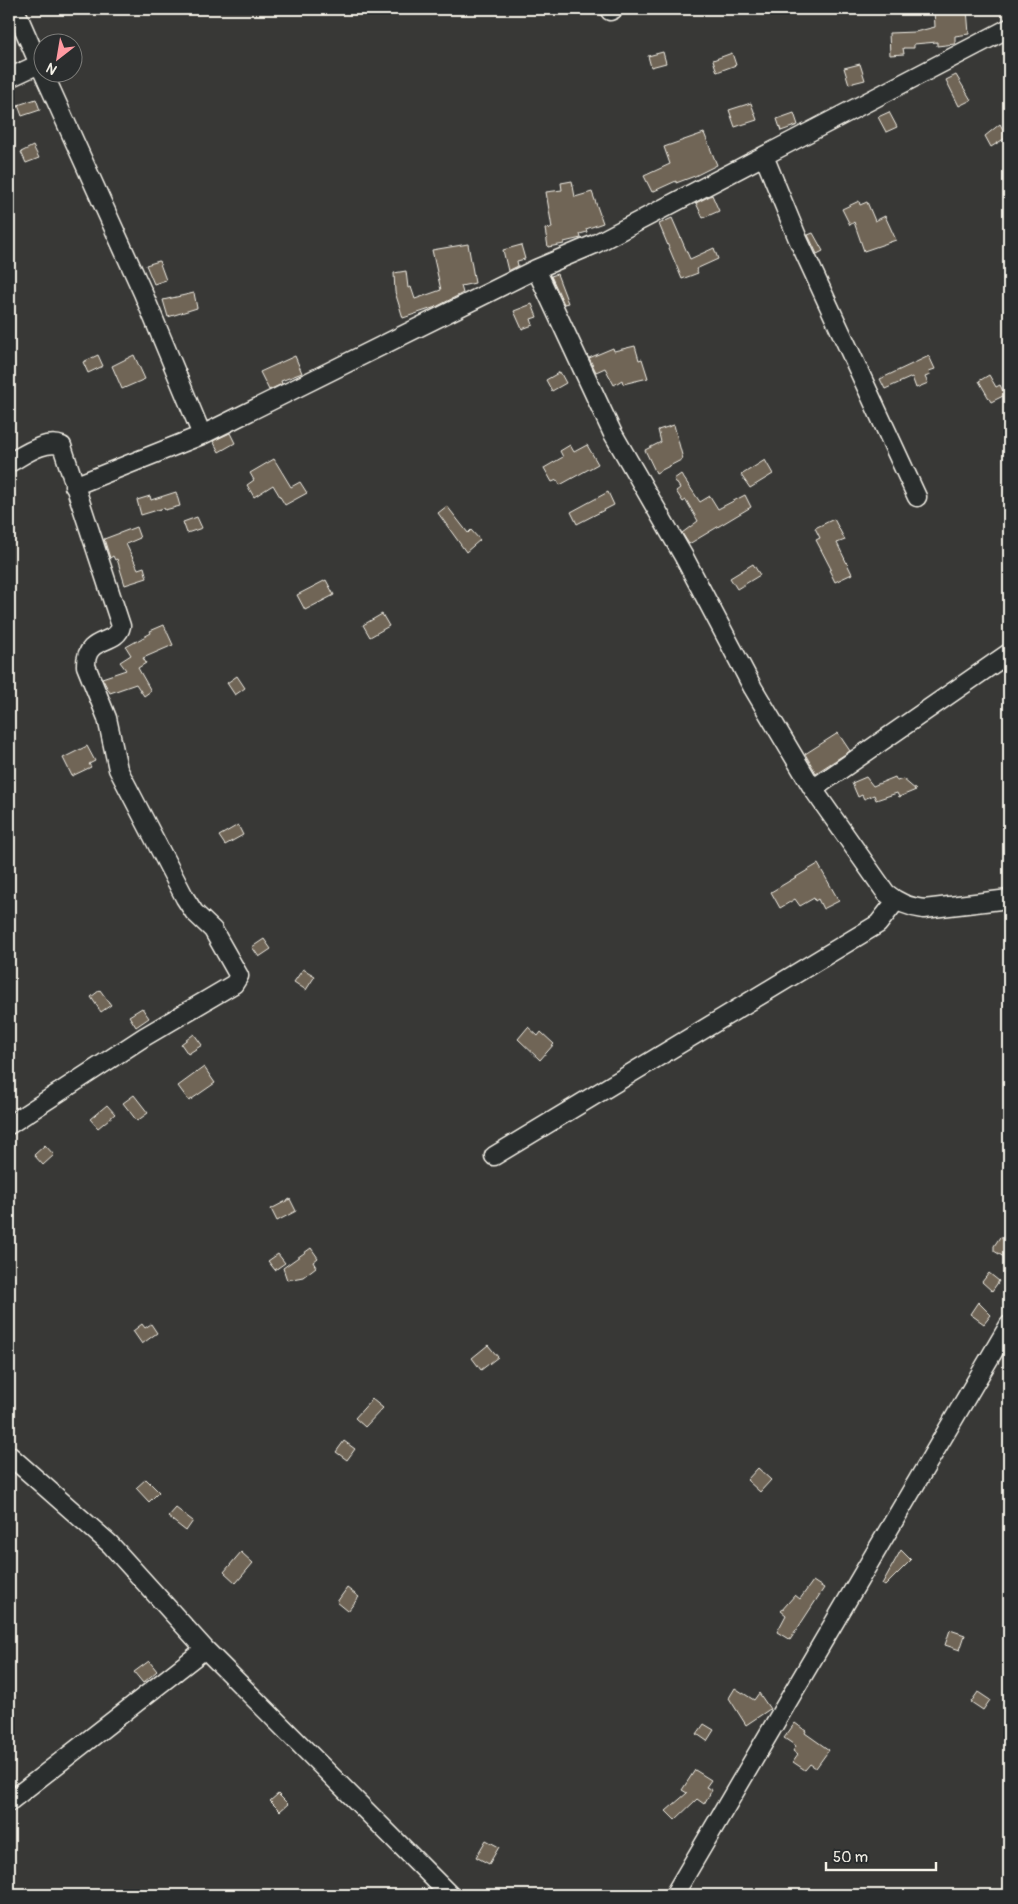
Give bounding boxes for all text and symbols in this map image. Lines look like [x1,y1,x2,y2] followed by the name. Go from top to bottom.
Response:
[32,32,82,82] north arrow
[43,59,60,78] text: N
[826,1839,936,1871] scale bar
[833,1848,868,1867] text: 50 m

